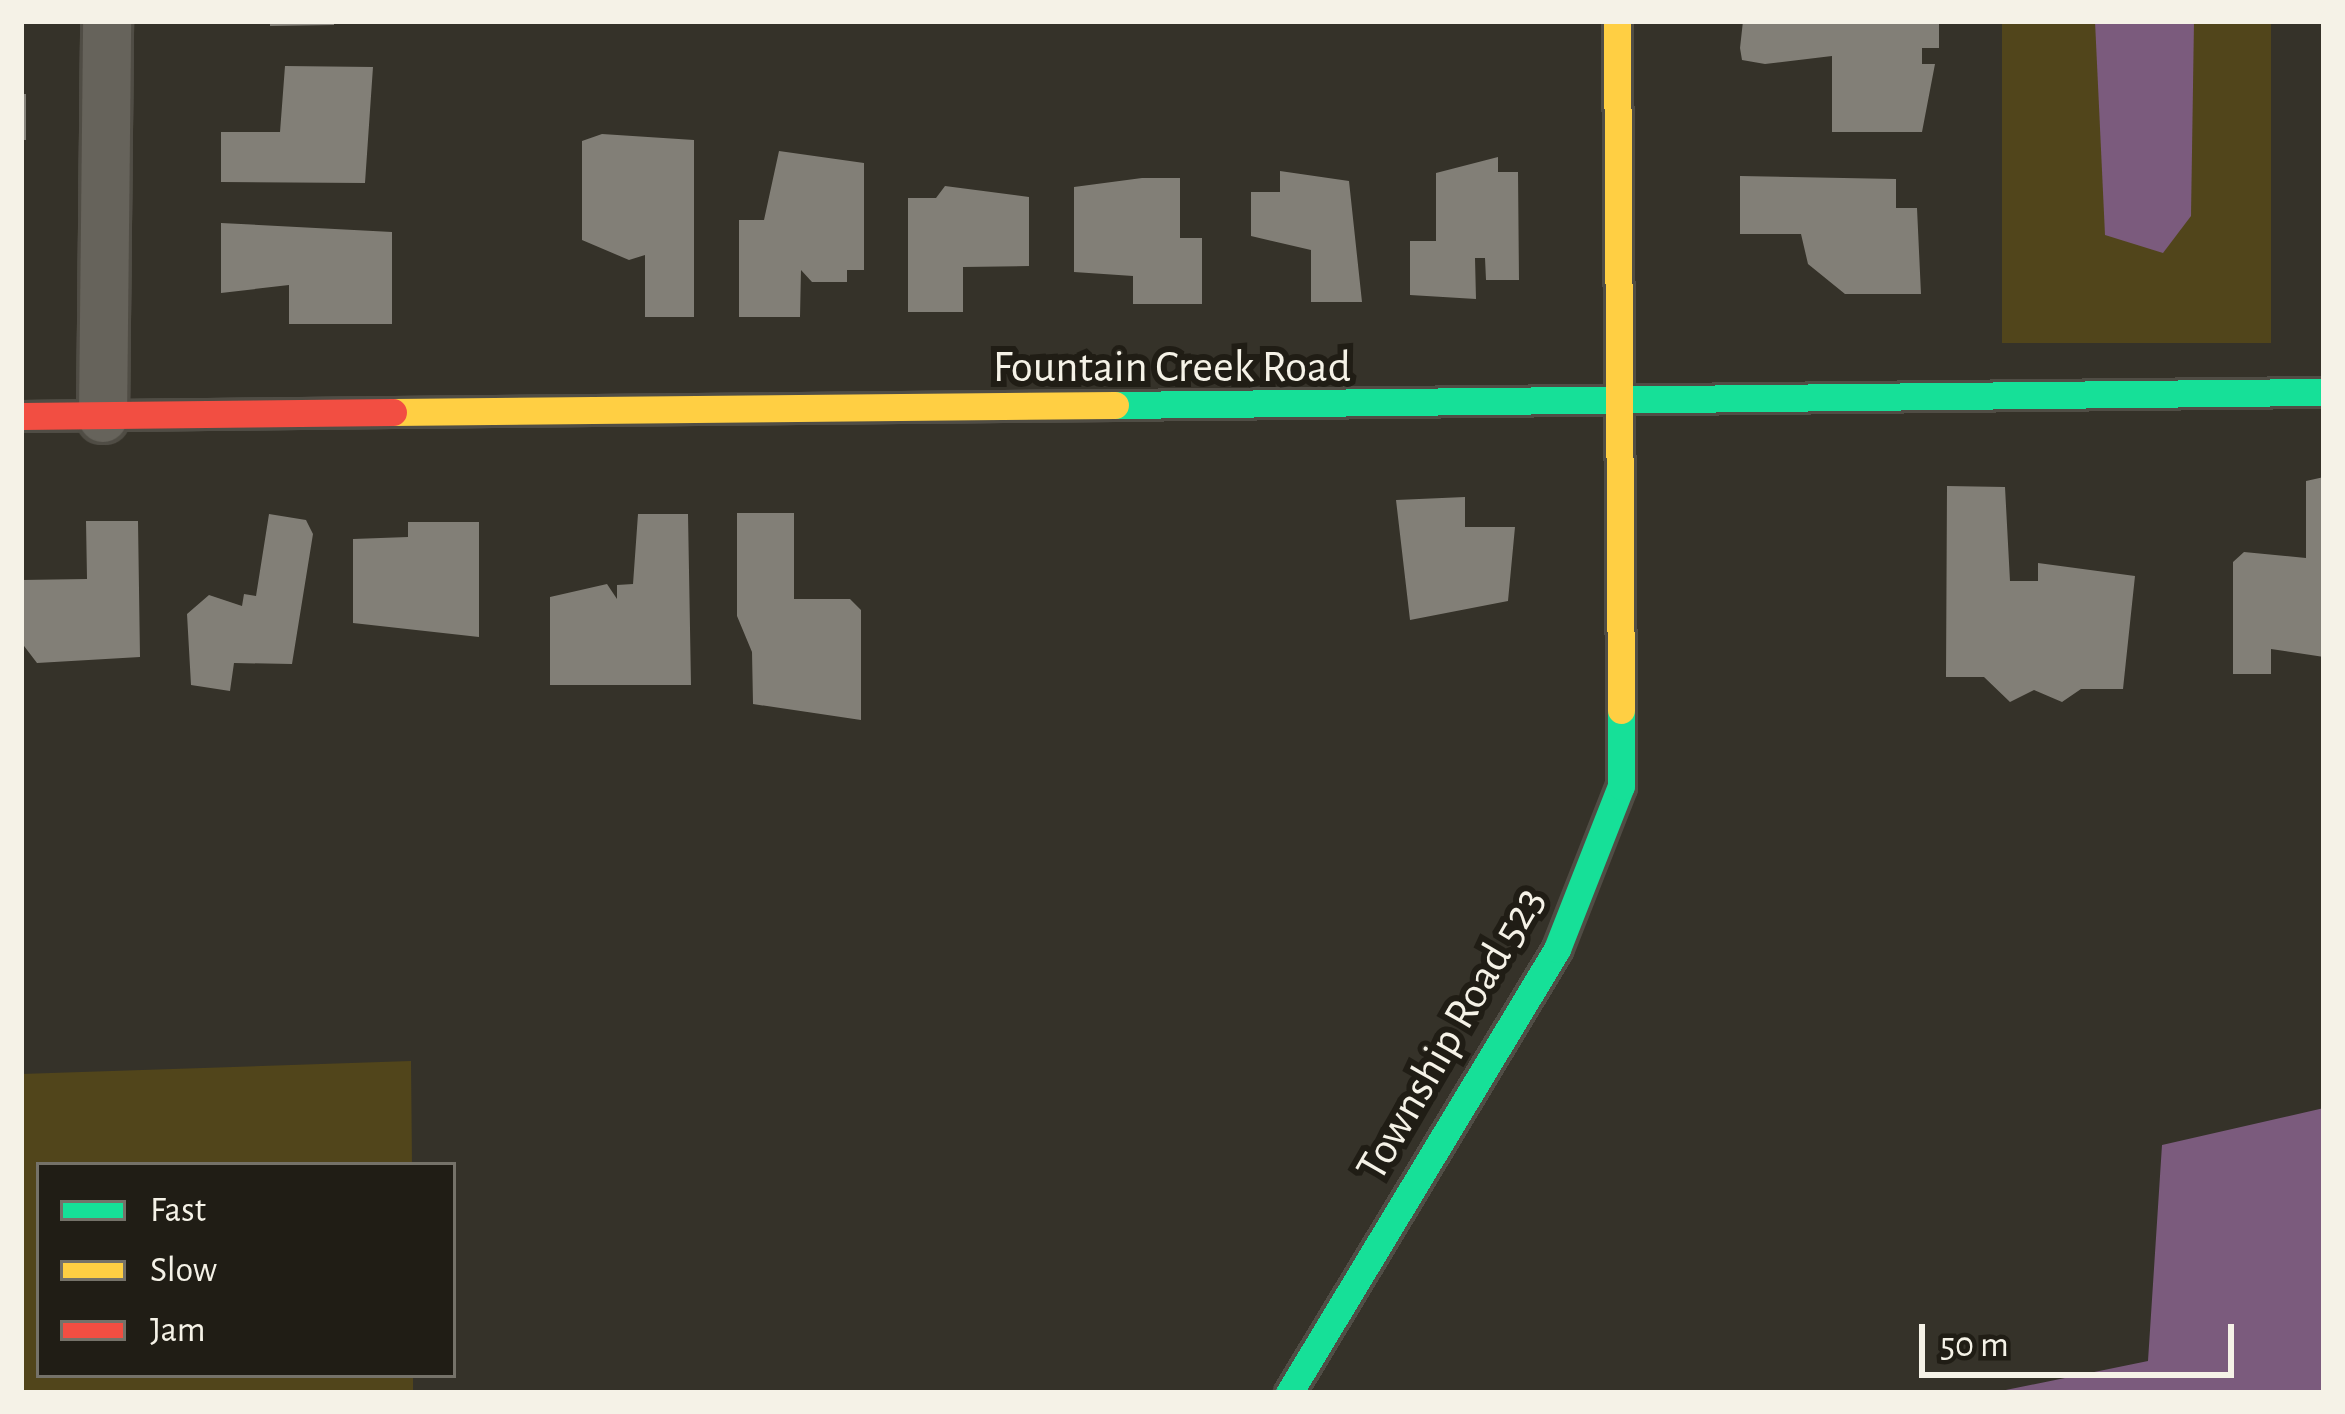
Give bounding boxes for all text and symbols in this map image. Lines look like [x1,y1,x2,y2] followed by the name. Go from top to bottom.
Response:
[993,341,1351,395] street label: Fountain Creek Road
[1345,878,1557,1190] street label: Township Road 523
[36,1162,456,1378] legend
[150,1192,206,1228] text: Fast
[150,1252,217,1288] text: Slow
[1925,1300,2240,1374] scale bar
[150,1312,206,1348] text: Jam
[1940,1327,2009,1363] text: 50 m

